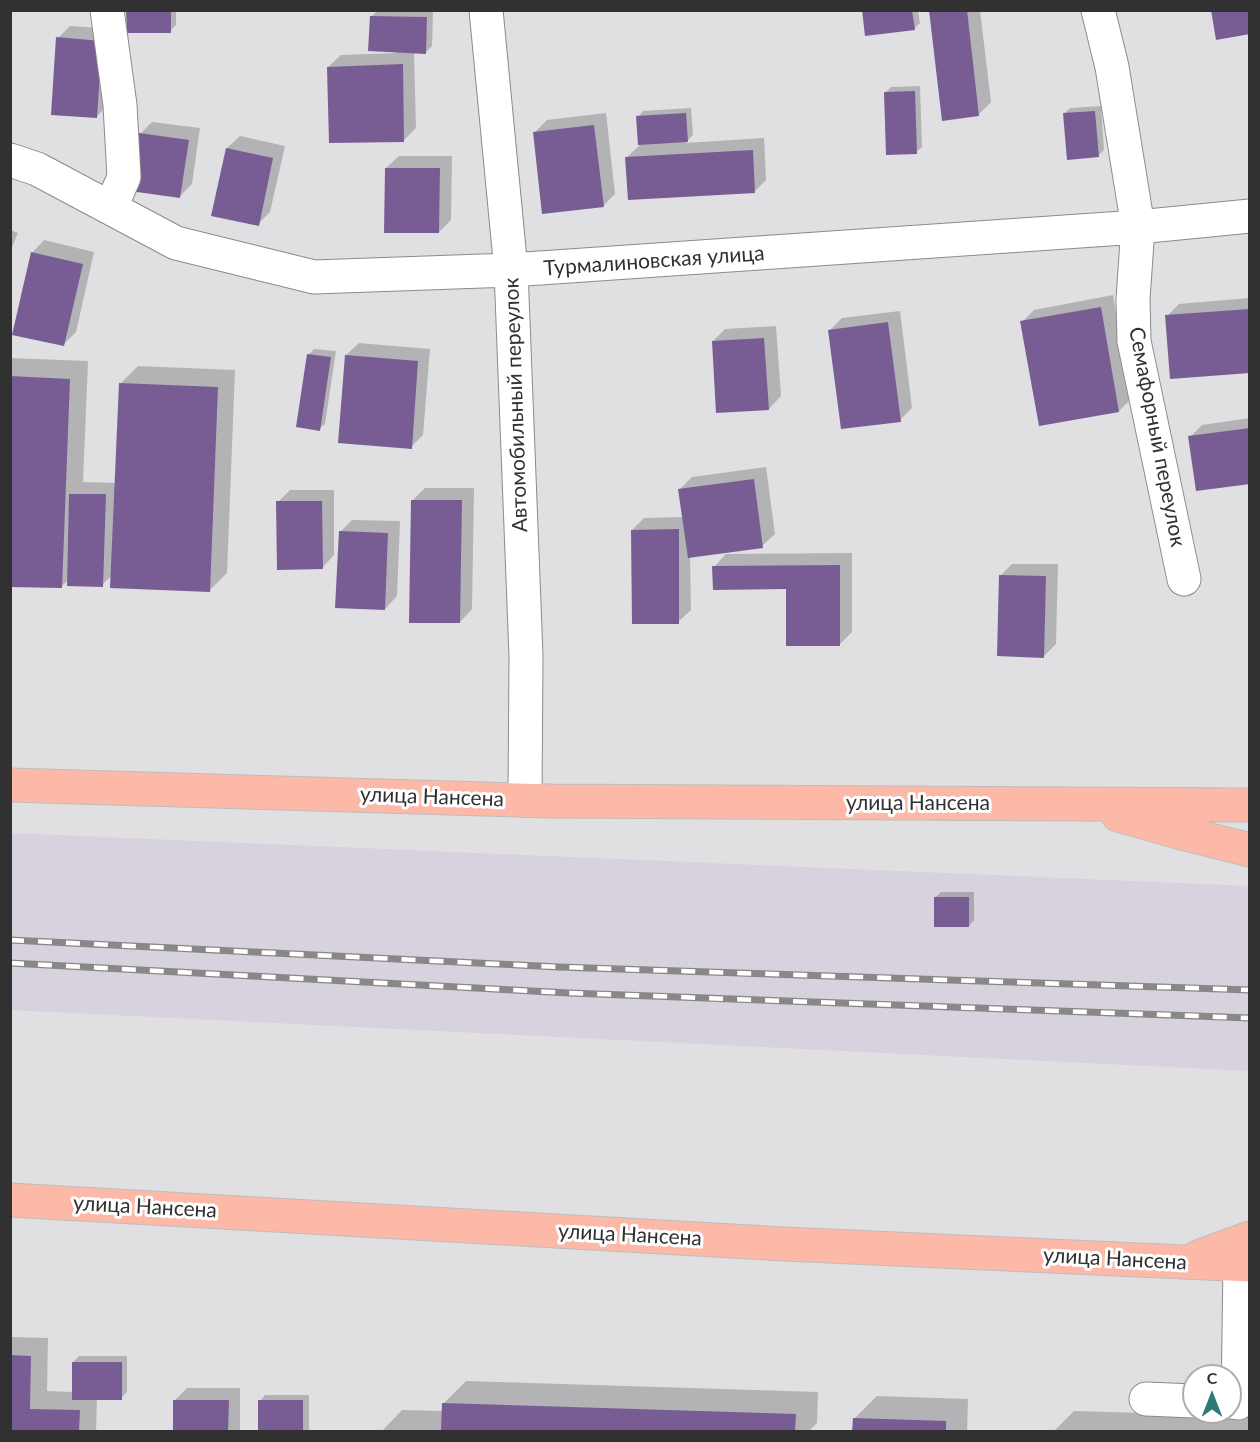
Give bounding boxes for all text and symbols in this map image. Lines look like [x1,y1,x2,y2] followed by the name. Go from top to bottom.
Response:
[543,241,765,281] street label: Турмалиновская улица
[499,277,533,533] street label: Автомобильный переулок
[1123,325,1191,549] street label: Семафорный переулок
[360,782,504,812] street label: улица Нансена
[846,790,990,816] street label: улица Нансена
[72,1191,218,1223] street label: улица Нансена
[557,1219,703,1251] street label: улица Нансена
[1042,1243,1188,1275] street label: улица Нансена
[1182,1364,1242,1424] north arrow
[1207,1368,1217,1387] text: С

